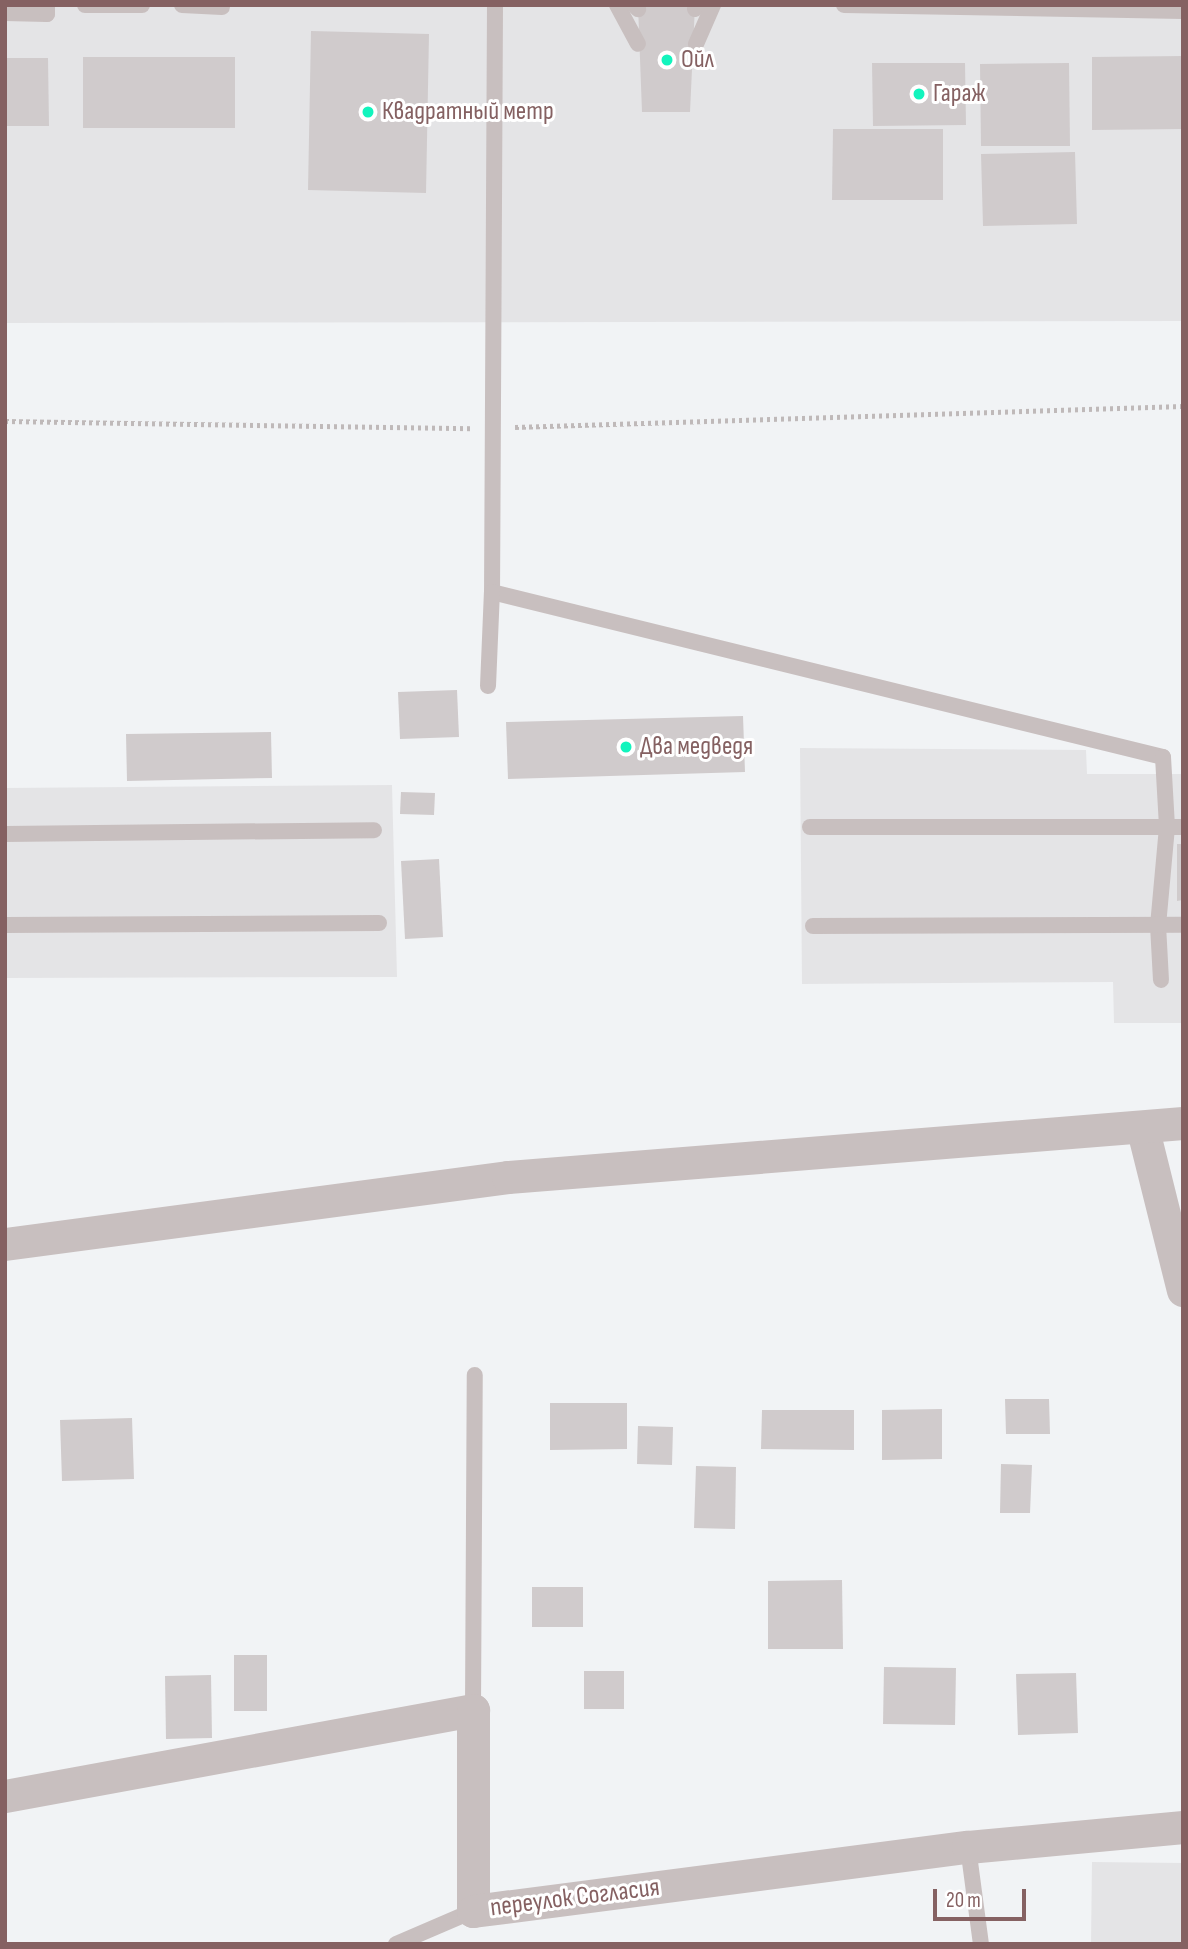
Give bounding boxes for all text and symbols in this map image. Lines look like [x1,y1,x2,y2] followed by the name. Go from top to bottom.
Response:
[681,44,714,76] place label: Ойл
[659,52,675,68] marker: Ойл
[933,78,985,110] place label: Гараж
[911,86,927,102] marker: Гараж
[382,96,554,128] place label: Квадратный метр
[360,104,376,120] marker: Квадратный метр
[640,731,753,763] place label: Два медведя
[618,739,634,755] marker: Два медведя
[489,1872,661,1924] street label: переулок Согласия
[936,1876,1029,1920] scale bar
[946,1888,981,1913] text: 20 m

